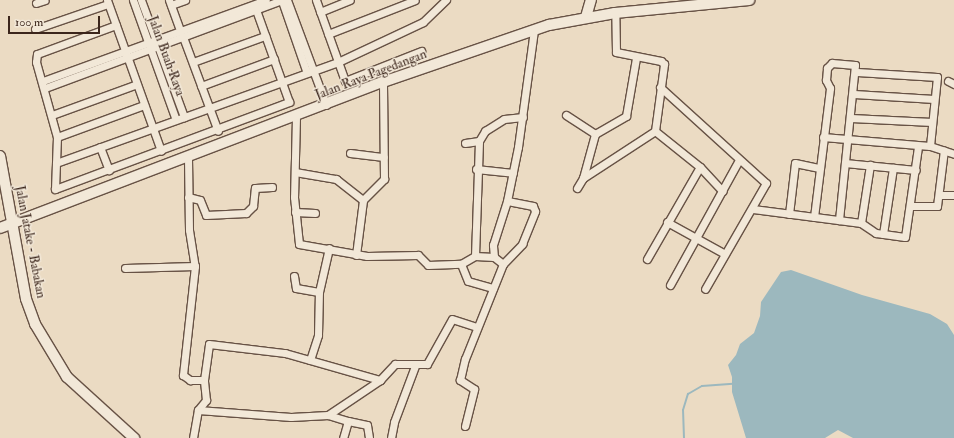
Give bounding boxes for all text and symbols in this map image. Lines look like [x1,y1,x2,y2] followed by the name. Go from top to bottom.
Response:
[10,8,102,34] scale bar
[144,14,188,98] street label: Jalan Buah Raya
[15,15,43,30] text: 100 m
[313,47,429,103] street label: Jalan Raya Pagedangan
[11,184,49,300] street label: Jalan Jatake - Babakan

